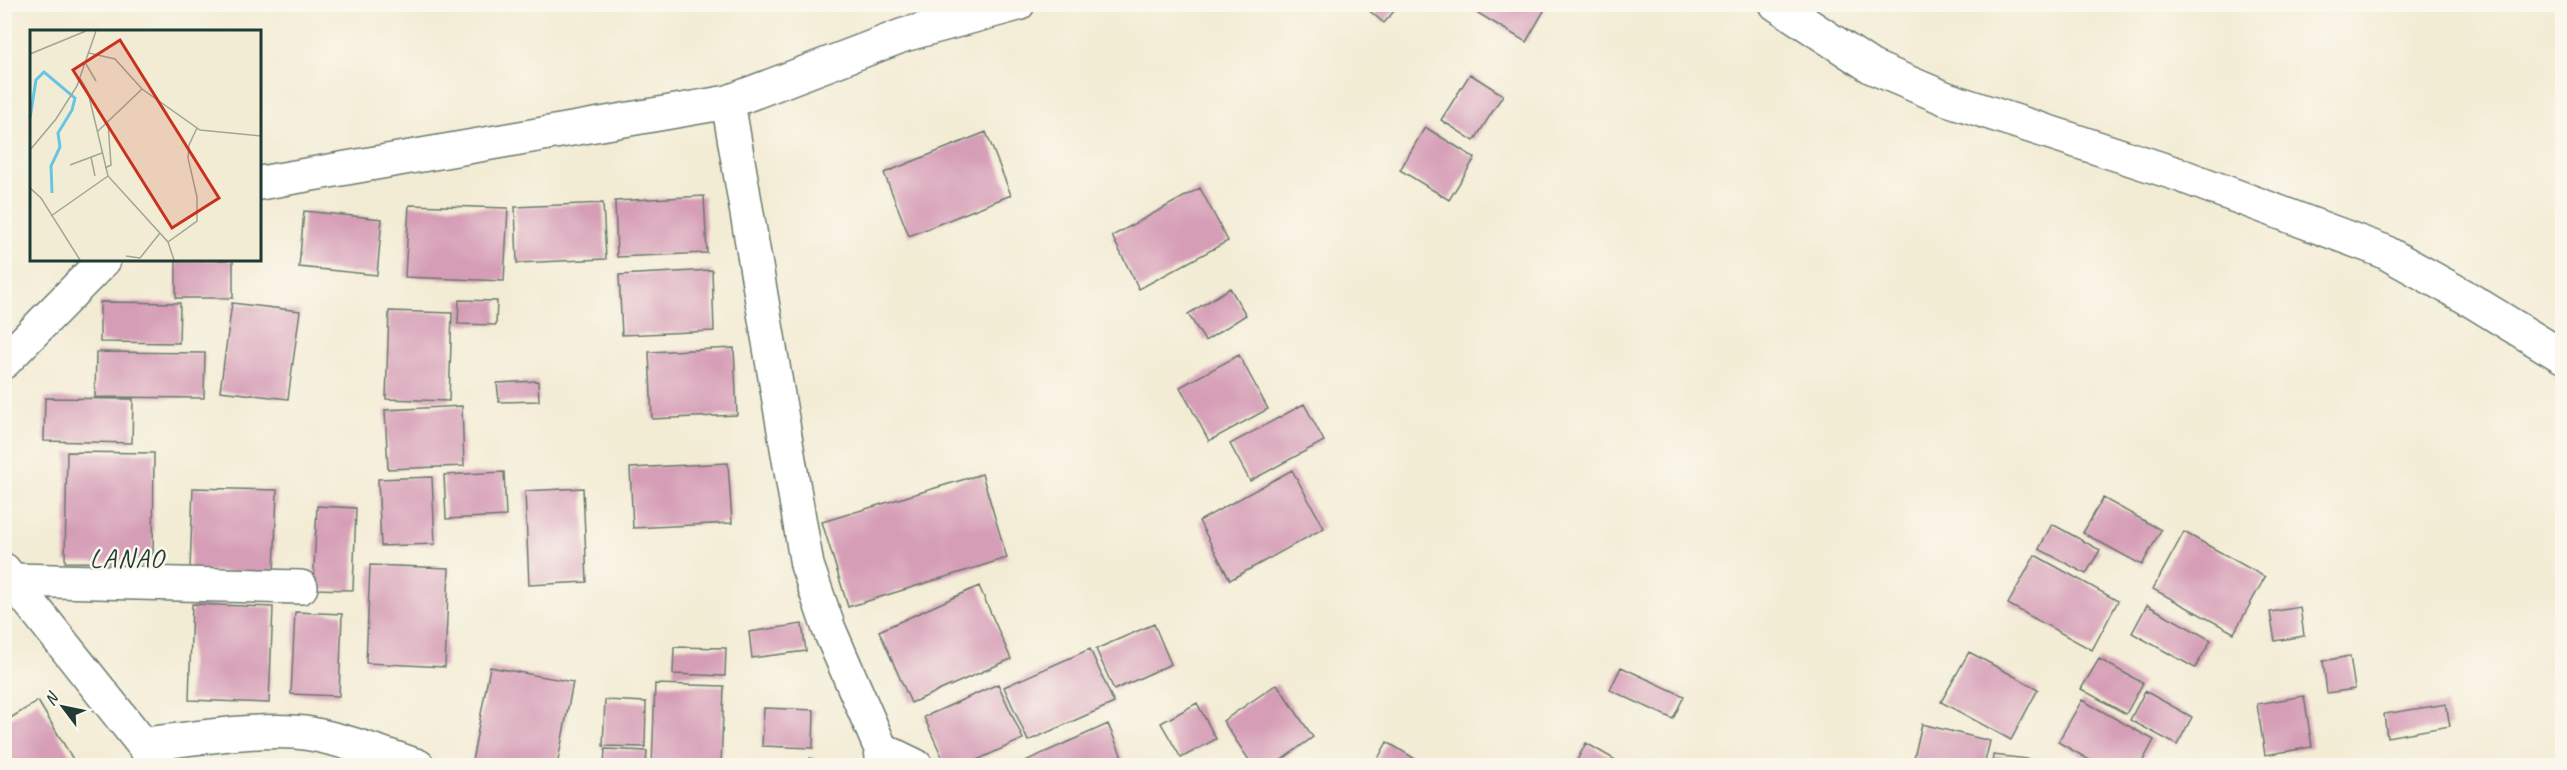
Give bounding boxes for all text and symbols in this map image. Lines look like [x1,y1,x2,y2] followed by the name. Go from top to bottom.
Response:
[30,30,261,261] inset map
[89,541,166,575] district label: LANAO
[33,677,93,737] north arrow
[40,687,64,709] text: N

